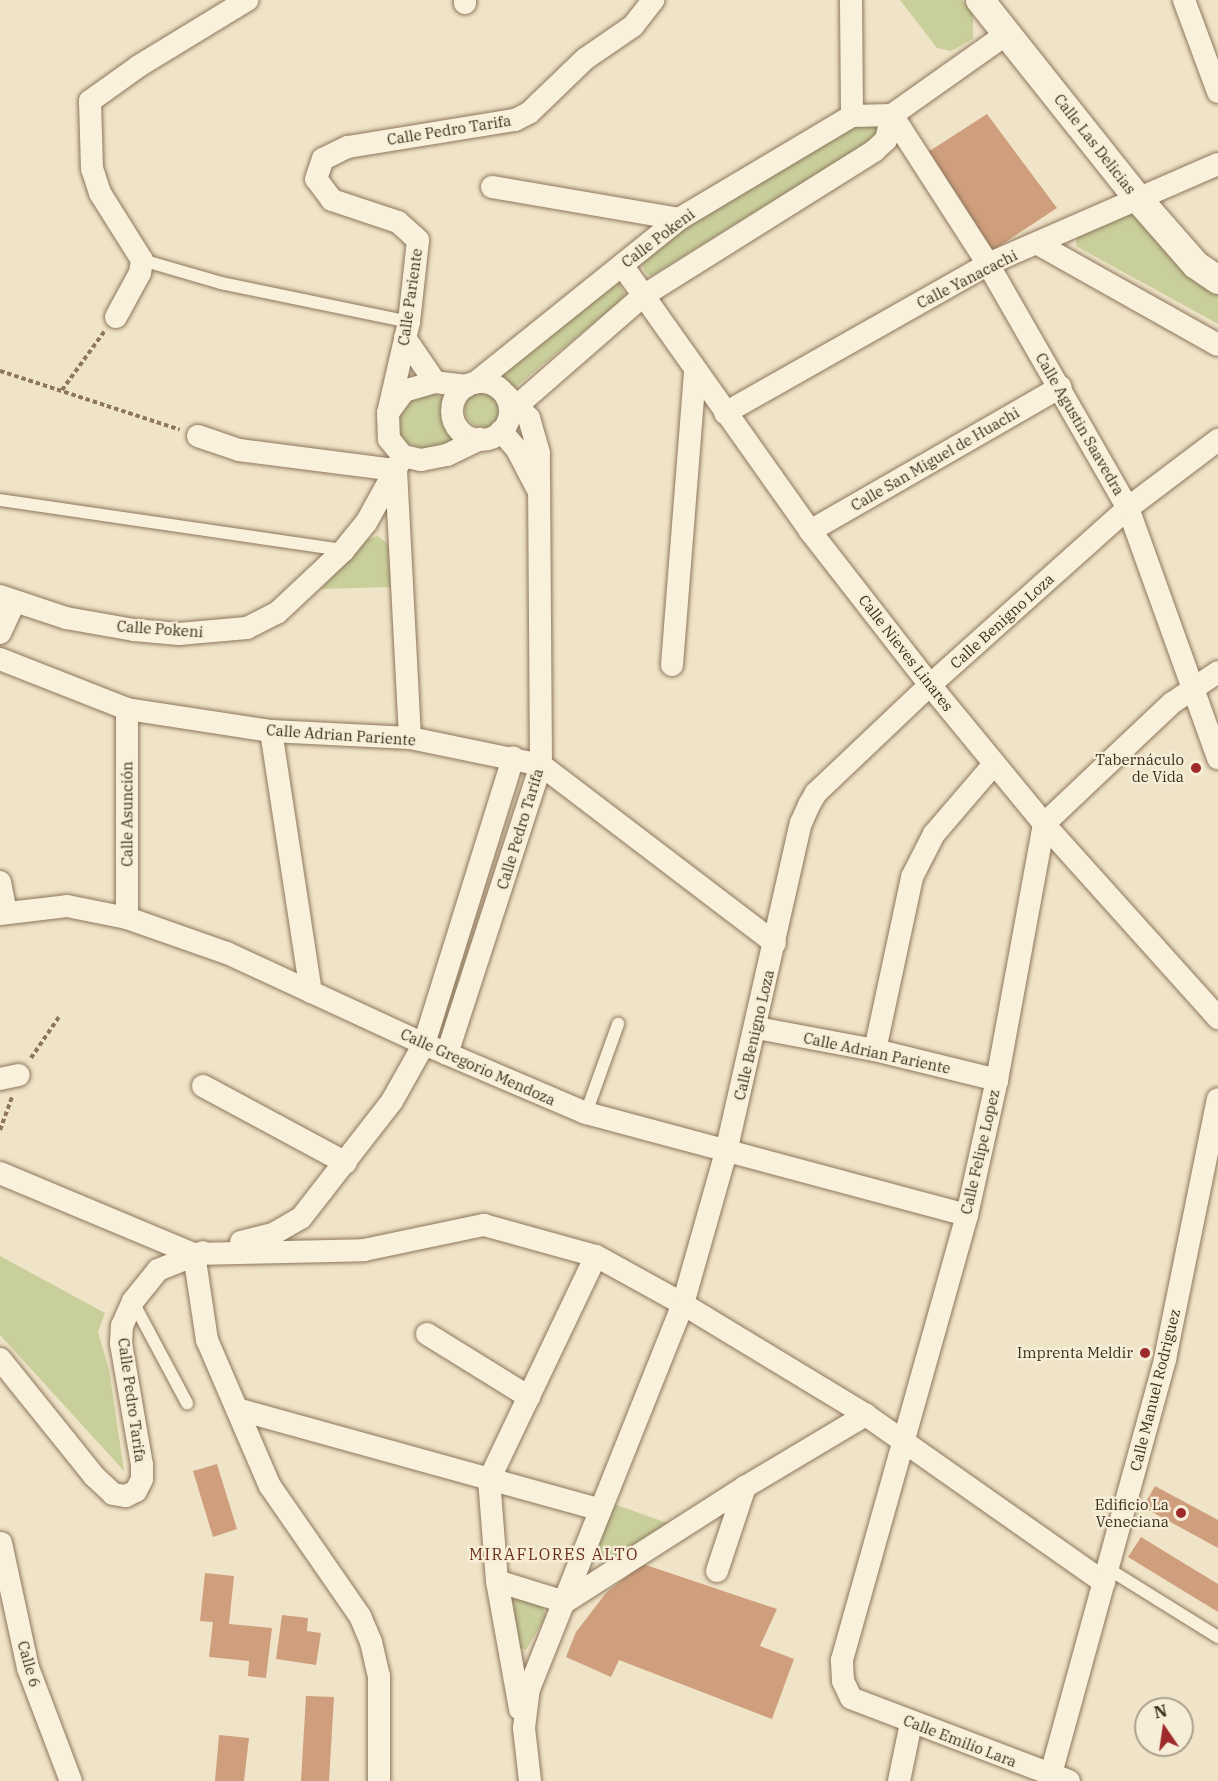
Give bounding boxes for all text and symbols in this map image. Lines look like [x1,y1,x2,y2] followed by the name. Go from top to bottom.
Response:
[1050,90,1140,198] street label: Calle Las Delicias
[386,111,512,149] street label: Calle Pedro Tarifa
[618,205,698,271] street label: Calle Pokeni
[914,246,1020,312] street label: Calle Yanacachi
[394,247,426,347] street label: Calle Pariente
[1032,350,1128,498] street label: Calle Agustin Saavedra
[848,403,1022,515] street label: Calle San Miguel de Huachi
[946,570,1058,672] street label: Calle Benigno Loza
[855,591,957,715] street label: Calle Nieves Linares
[116,617,204,641] street label: Calle Pokeni
[266,721,416,749] street label: Calle Adrian Pariente
[1095,750,1184,785] place label: Tabernáculo de Vida
[118,761,136,867] street label: Calle Asunción
[1189,761,1203,775] marker: Tabernáculo de Vida
[493,766,547,892] street label: Calle Pedro Tarifa
[730,968,778,1102] street label: Calle Benigno Loza
[398,1025,558,1109] street label: Calle Gregorio Mendoza
[802,1029,952,1077] street label: Calle Adrian Pariente
[957,1088,1003,1216] street label: Calle Felipe Lopez
[1126,1307,1184,1473] street label: Calle Manuel Rodriguez
[114,1337,150,1463] street label: Calle Pedro Tarifa
[1017,1344,1133,1362] place label: Imprenta Meldir
[1138,1346,1152,1360] marker: Imprenta Meldir
[1095,1495,1169,1530] place label: Edificio La Veneciana
[1174,1506,1188,1520] marker: Edificio La Veneciana
[469,1544,639,1564] district label: MIRAFLORES ALTO
[14,1639,44,1689] street label: Calle 6
[1134,1697,1194,1757] north arrow
[1152,1700,1169,1723] text: N
[901,1711,1019,1771] street label: Calle Emilio Lara

